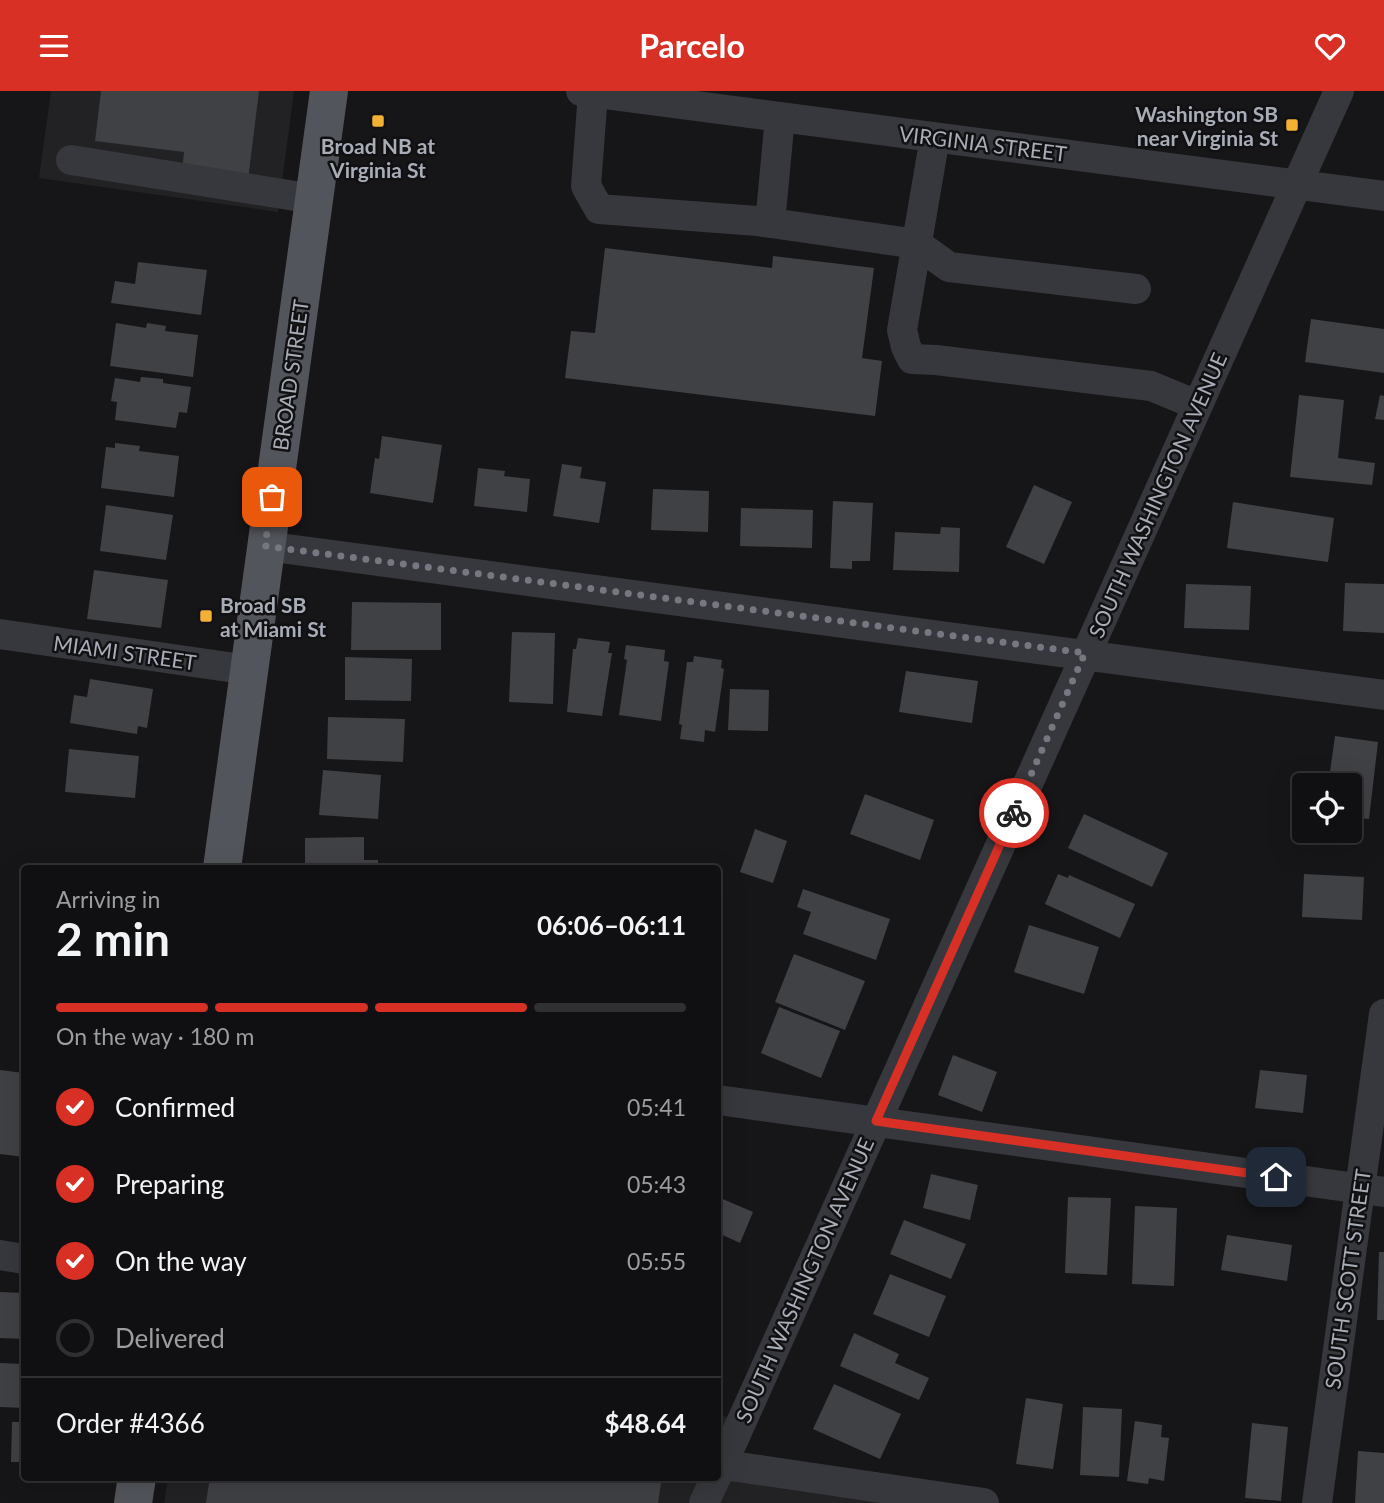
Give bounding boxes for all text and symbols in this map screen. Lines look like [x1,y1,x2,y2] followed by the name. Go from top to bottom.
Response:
[639,26,745,65] text: Parcelo
[35,27,73,65] icon: menu
[1311,27,1349,65] icon: heart
[1135,101,1278,150] place label: Washington SB near Virginia St
[370,113,386,129] marker: Broad NB at Virginia St
[1284,117,1300,133] marker: Washington SB near Virginia St
[898,120,1069,166] street label: VIRGINIA STREET
[321,133,435,182] place label: Broad NB at Virginia St
[267,297,313,452] street label: BROAD STREET
[1083,349,1231,641] street label: SOUTH WASHINGTON AVENUE
[242,467,302,527] pin
[253,478,291,516] icon: bag
[220,592,326,641] place label: Broad SB at Miami St
[198,608,214,624] marker: Broad SB at Miami St
[52,630,199,674] street label: MIAMI STREET
[1292,773,1362,843] map controls
[1292,773,1362,843] button: locate
[979,778,1049,848] courier
[995,794,1033,832] icon: bike
[56,885,160,913] text: Arriving in
[537,909,686,941] text: 06:06–06:11
[56,911,170,966] text: 2 min
[56,1022,255,1050] text: On the way · 180 m
[56,1088,94,1126] icon: check
[115,1091,235,1123] text: Confirmed
[627,1093,686,1121] text: 05:41
[730,1134,878,1426] street label: SOUTH WASHINGTON AVENUE
[1246,1147,1306,1207] pin
[1257,1158,1295,1196] icon: home
[56,1165,94,1203] icon: check
[1319,1167,1375,1391] street label: SOUTH SCOTT STREET
[115,1168,224,1200] text: Preparing
[627,1170,686,1198] text: 05:43
[56,1242,94,1280] icon: check
[115,1245,247,1277] text: On the way
[627,1247,686,1275] text: 05:55
[115,1322,225,1354] text: Delivered
[56,1407,205,1439] text: Order #4366
[604,1407,686,1439] text: $48.64

